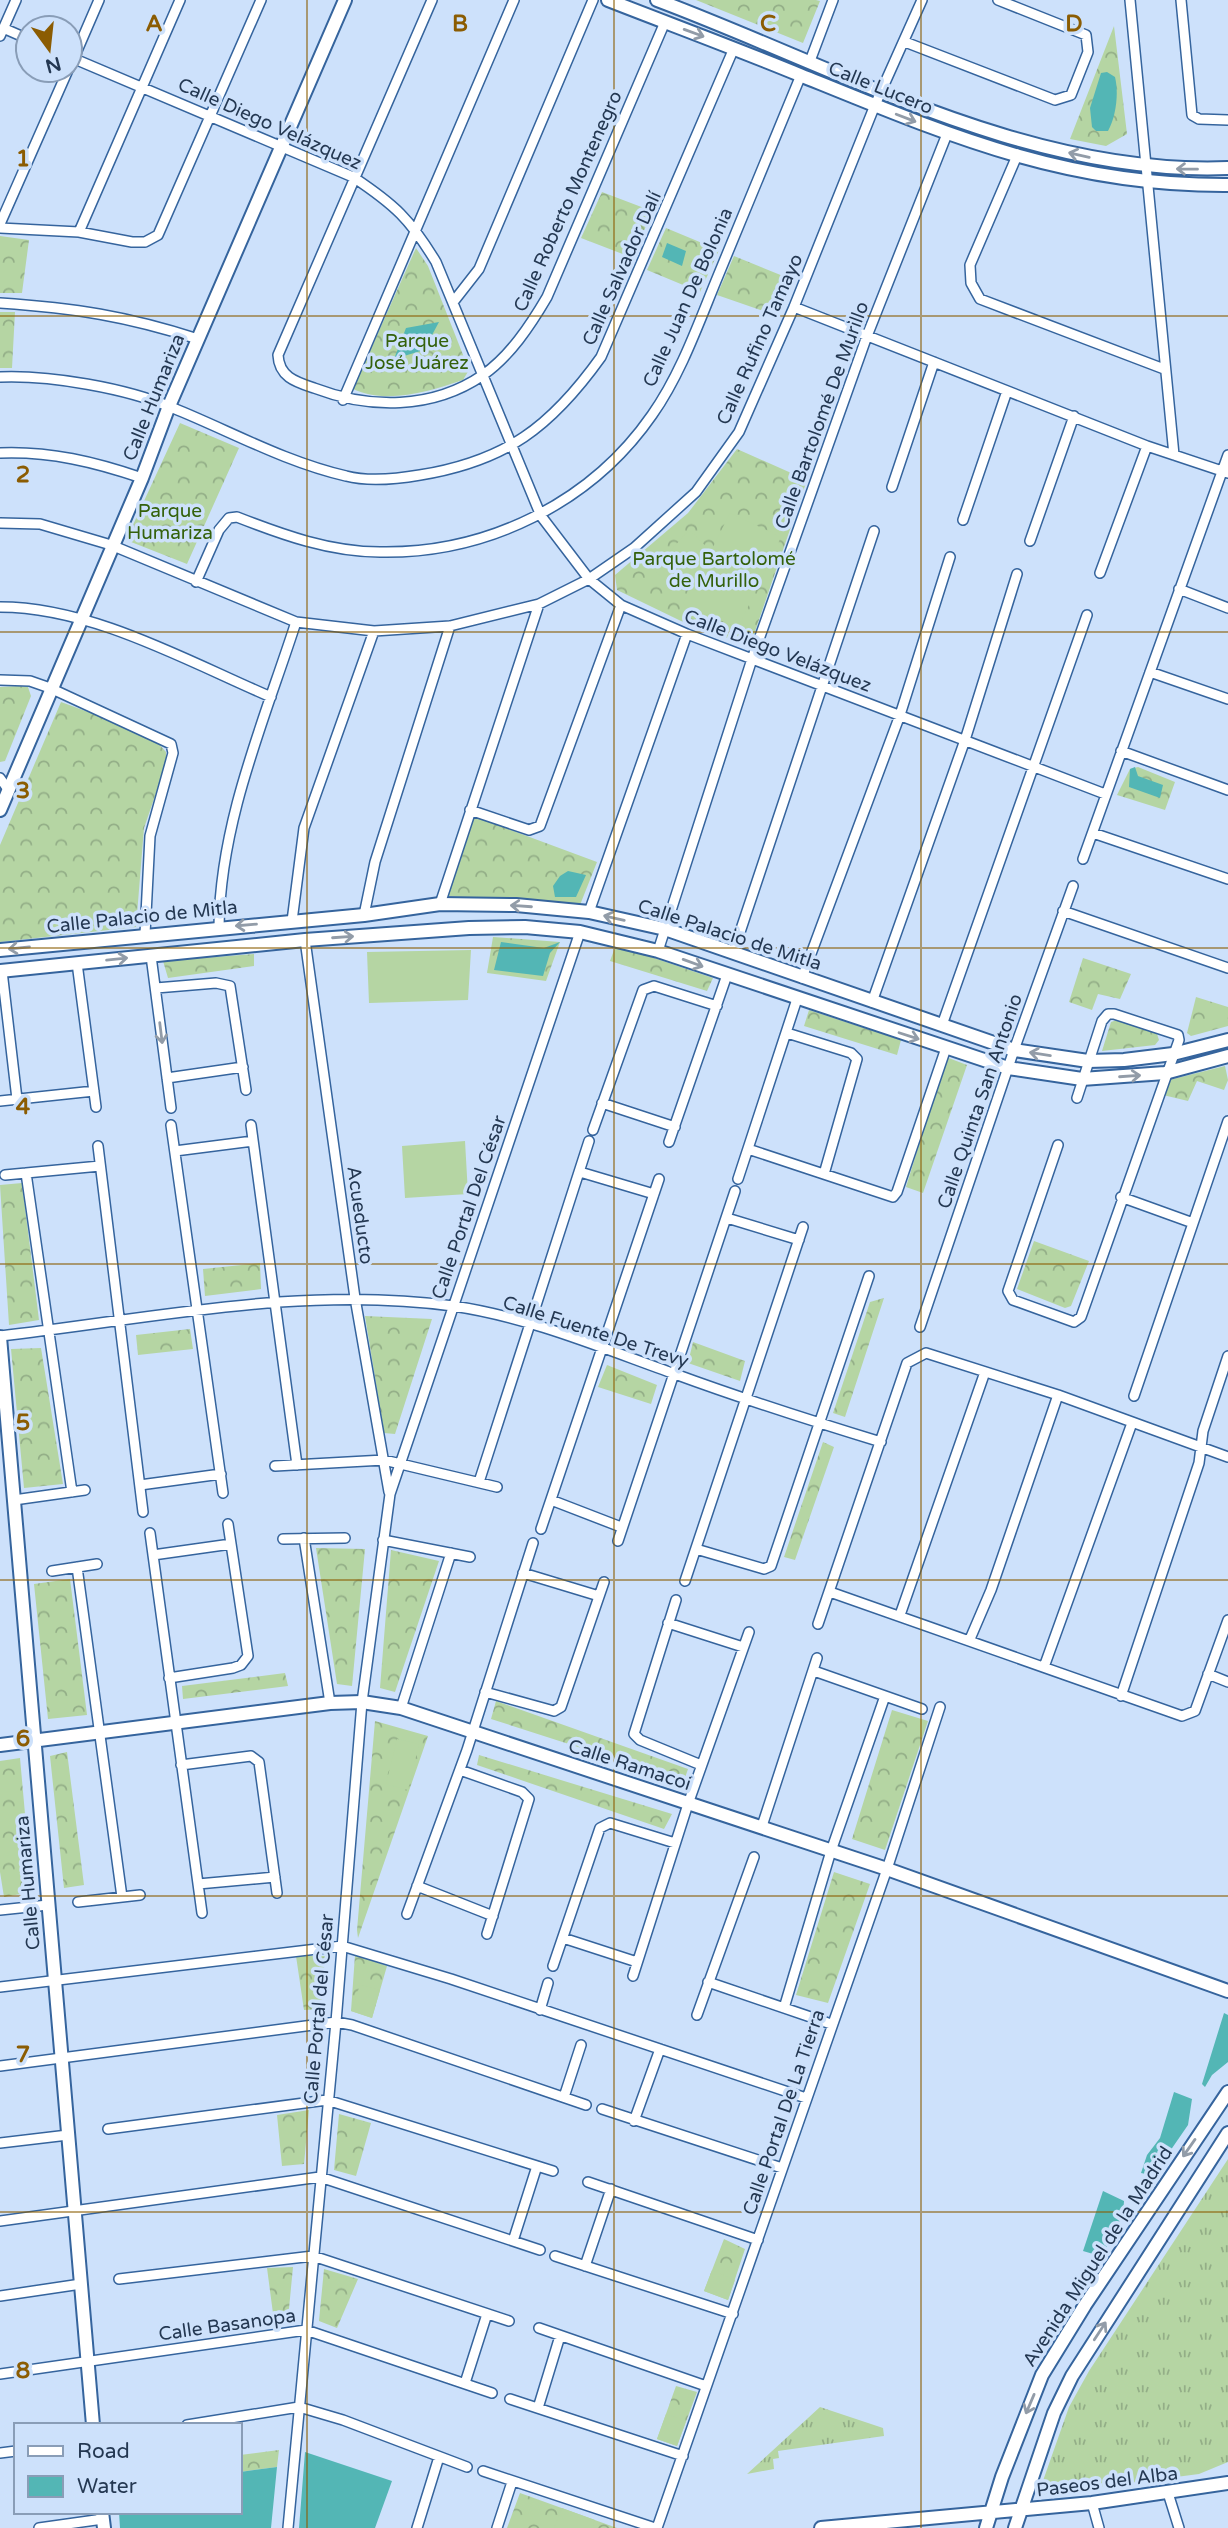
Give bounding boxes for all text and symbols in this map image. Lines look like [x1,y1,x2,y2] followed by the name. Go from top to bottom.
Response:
[145,10,163,38] text: A
[452,10,468,38] text: B
[760,10,776,38] text: C
[1065,10,1083,38] text: D
[14,14,84,84] north arrow
[683,28,705,40] one-way arrow
[43,52,63,77] text: N
[825,57,936,119] street label: Calle Lucero
[174,73,365,174] street label: Calle Diego Velázquez
[509,88,627,315] street label: Calle Roberto Montenegro
[894,112,916,125] one-way arrow
[16,145,30,173] text: 1
[1068,147,1091,161] one-way arrow
[1176,162,1199,176] one-way arrow
[578,188,666,349] street label: Calle Salvador Dalí
[638,204,737,391] street label: Calle Juan De Bolonia
[712,251,808,428] street label: Calle Rufino Tamayo
[770,299,873,532] street label: Calle Bartolomé De Murillo
[365,330,469,374] park label: Parque José Juárez
[118,331,189,464] street label: Calle Humariza
[16,461,30,489] text: 2
[127,500,213,544] park label: Parque Humariza
[632,548,796,592] park label: Parque Bartolomé de Murillo
[681,605,874,697] street label: Calle Diego Velázquez
[16,777,30,805] text: 3
[635,895,824,975] street label: Calle Palacio de Mitla
[45,896,239,938] street label: Calle Palacio de Mitla
[510,899,533,912] one-way arrow
[603,910,626,924] one-way arrow
[235,919,258,932] one-way arrow
[331,930,354,943] one-way arrow
[9,941,31,954] one-way arrow
[105,952,127,965] one-way arrow
[682,957,704,970] one-way arrow
[933,991,1027,1212] street label: Calle Quinta San Antonio
[155,1021,168,1044] one-way arrow
[897,1031,919,1043] one-way arrow
[1029,1047,1052,1060] one-way arrow
[1118,1069,1141,1082] one-way arrow
[16,1093,31,1121] text: 4
[427,1112,511,1302] street label: Calle Portal Del César
[342,1165,378,1266] street label: Acueducto
[500,1291,692,1372] street label: Calle Fuente De Trevy
[16,1409,30,1437] text: 5
[16,1725,30,1753] text: 6
[566,1735,694,1795] street label: Calle Ramacoi
[11,1815,45,1951] street label: Calle Humariza
[300,1912,338,2105] street label: Calle Portal del César
[738,2007,830,2218] street label: Calle Portal De La Tierra
[16,2041,30,2069] text: 7
[1182,2138,1196,2157] one-way arrow
[1018,2142,1177,2371] street label: Avenida Miguel de la Madrid
[157,2304,297,2346] street label: Calle Basanopa
[1093,2322,1107,2342] one-way arrow
[16,2357,30,2385] text: 8
[1023,2392,1036,2414] one-way arrow
[14,2423,242,2514] legend
[77,2439,130,2464] text: Road
[1035,2462,1179,2502] street label: Paseos del Alba
[77,2474,137,2499] text: Water

